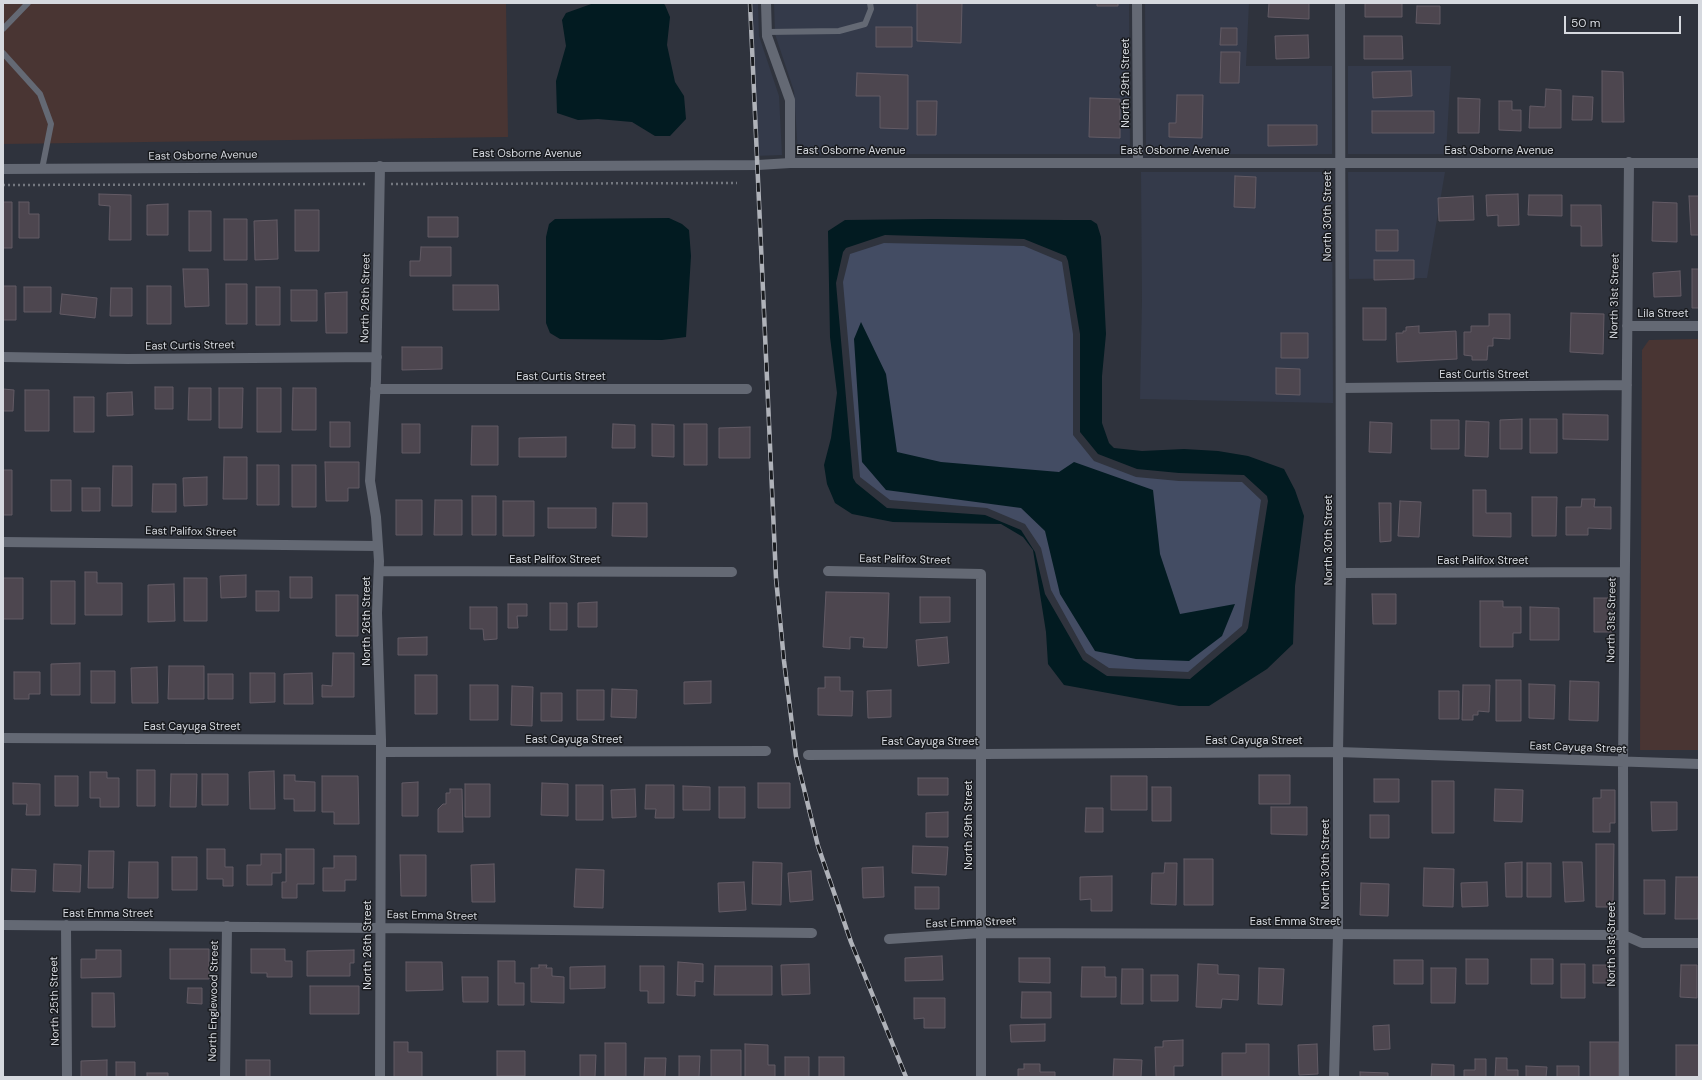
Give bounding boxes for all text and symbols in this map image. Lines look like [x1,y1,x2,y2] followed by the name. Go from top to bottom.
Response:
[1566,8,1683,34] scale bar
[1571,15,1600,31] text: 50 m
[1119,38,1133,128] street label: North 29th Street
[796,144,906,158] street label: East Osborne Avenue
[1120,144,1230,158] street label: East Osborne Avenue
[1444,144,1554,158] street label: East Osborne Avenue
[472,147,582,161] street label: East Osborne Avenue
[148,148,258,164] street label: East Osborne Avenue
[1321,171,1335,261] street label: North 30th Street
[359,253,373,343] street label: North 26th Street
[1608,253,1622,339] street label: North 31st Street
[1638,307,1688,321] street label: Lila Street
[145,339,235,353] street label: East Curtis Street
[1439,368,1529,382] street label: East Curtis Street
[516,370,606,384] street label: East Curtis Street
[1322,495,1336,585] street label: North 30th Street
[145,525,237,539] street label: East Palifox Street
[509,553,601,567] street label: East Palifox Street
[859,553,951,567] street label: East Palifox Street
[1437,554,1529,568] street label: East Palifox Street
[360,576,374,666] street label: North 26th Street
[1605,577,1619,663] street label: North 31st Street
[143,720,241,734] street label: East Cayuga Street
[525,733,623,747] street label: East Cayuga Street
[1205,734,1303,748] street label: East Cayuga Street
[881,735,979,749] street label: East Cayuga Street
[1529,740,1627,756] street label: East Cayuga Street
[962,780,976,870] street label: North 29th Street
[1319,819,1333,909] street label: North 30th Street
[361,900,375,990] street label: North 26th Street
[1605,901,1619,987] street label: North 31st Street
[63,907,153,921] street label: East Emma Street
[387,909,477,923] street label: East Emma Street
[925,915,1017,931] street label: East Emma Street
[1250,915,1340,929] street label: East Emma Street
[206,940,222,1062] street label: North Englewood Street
[48,956,62,1046] street label: North 25th Street

